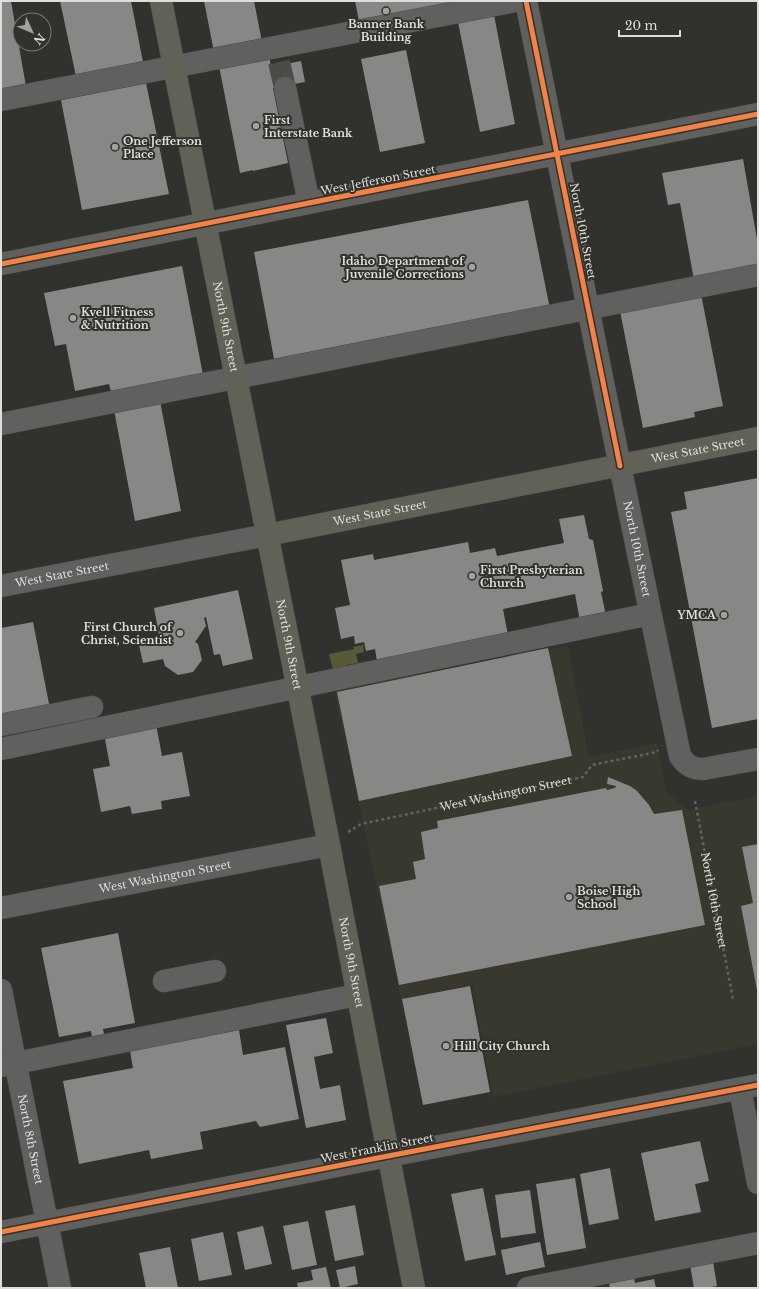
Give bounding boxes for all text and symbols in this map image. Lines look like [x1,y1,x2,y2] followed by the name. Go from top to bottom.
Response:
[381,6,391,16] marker: Banner Bank Building
[12,12,52,52] north arrow
[619,12,680,38] scale bar
[348,17,425,44] place label: Banner Bank Building
[625,18,657,33] text: 20 m
[30,30,48,48] text: N
[264,113,353,140] place label: First Interstate Bank
[251,121,261,131] marker: First Interstate Bank
[123,134,202,161] place label: One Jefferson Place
[110,142,120,152] marker: One Jefferson Place
[318,162,437,198] street label: West Jefferson Street
[567,182,599,281] street label: North 10th Street
[341,254,465,281] place label: Idaho Department of Juvenile Corrections
[467,262,477,272] marker: Idaho Department of Juvenile Corrections
[210,280,242,374] street label: North 9th Street
[81,305,153,332] place label: Kvell Fitness & Nutrition
[68,313,78,323] marker: Kvell Fitness & Nutrition
[649,434,746,466] street label: West State Street
[331,496,429,529] street label: West State Street
[620,500,654,599] street label: North 10th Street
[13,558,111,590] street label: West State Street
[480,563,583,590] place label: First Presbyterian Church
[467,571,477,581] marker: First Presbyterian Church
[273,598,305,692] street label: North 9th Street
[676,608,717,622] place label: YMCA
[719,610,729,620] marker: YMCA
[81,620,173,647] place label: First Church of Christ, Scientist
[175,628,185,638] marker: First Church of Christ, Scientist
[437,772,573,814] street label: West Washington Street
[698,851,730,950] street label: North 10th Street
[97,857,233,896] street label: West Washington Street
[577,884,641,911] place label: Boise High School
[564,892,574,902] marker: Boise High School
[336,916,367,1010] street label: North 9th Street
[454,1039,550,1053] place label: Hill City Church
[441,1041,451,1051] marker: Hill City Church
[15,1093,46,1186] street label: North 8th Street
[318,1130,436,1166] street label: West Franklin Street

